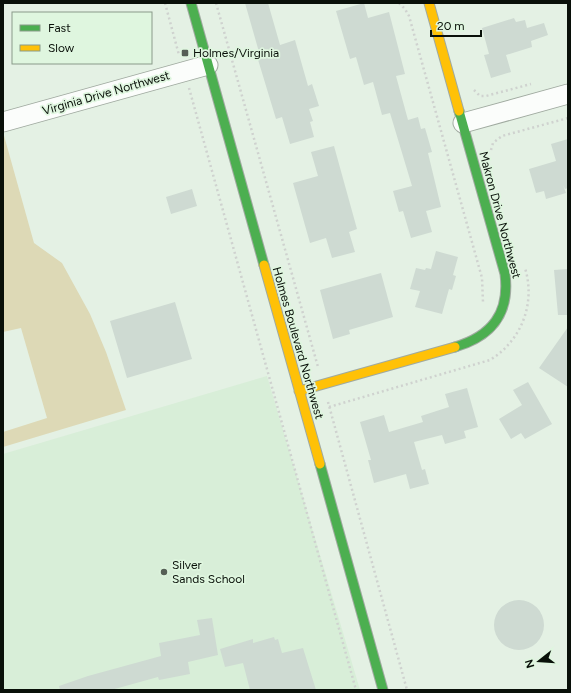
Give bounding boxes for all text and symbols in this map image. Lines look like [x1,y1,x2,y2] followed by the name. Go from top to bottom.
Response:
[12,12,152,64] legend
[431,12,481,38] scale bar
[437,19,465,33] text: 20 m
[48,21,71,35] text: Fast
[48,41,75,55] text: Slow
[193,46,279,60] place label: Holmes/Virginia
[180,48,190,58] marker: Holmes/Virginia
[41,68,172,118] street label: Virginia Drive Northwest
[476,150,524,280] street label: Makron Drive Northwest
[270,265,327,421] street label: Holmes Boulevard Northwest
[172,558,245,586] place label: Silver Sands School
[159,567,169,577] marker: Silver Sands School
[519,641,559,681] north arrow
[522,658,537,670] text: N

